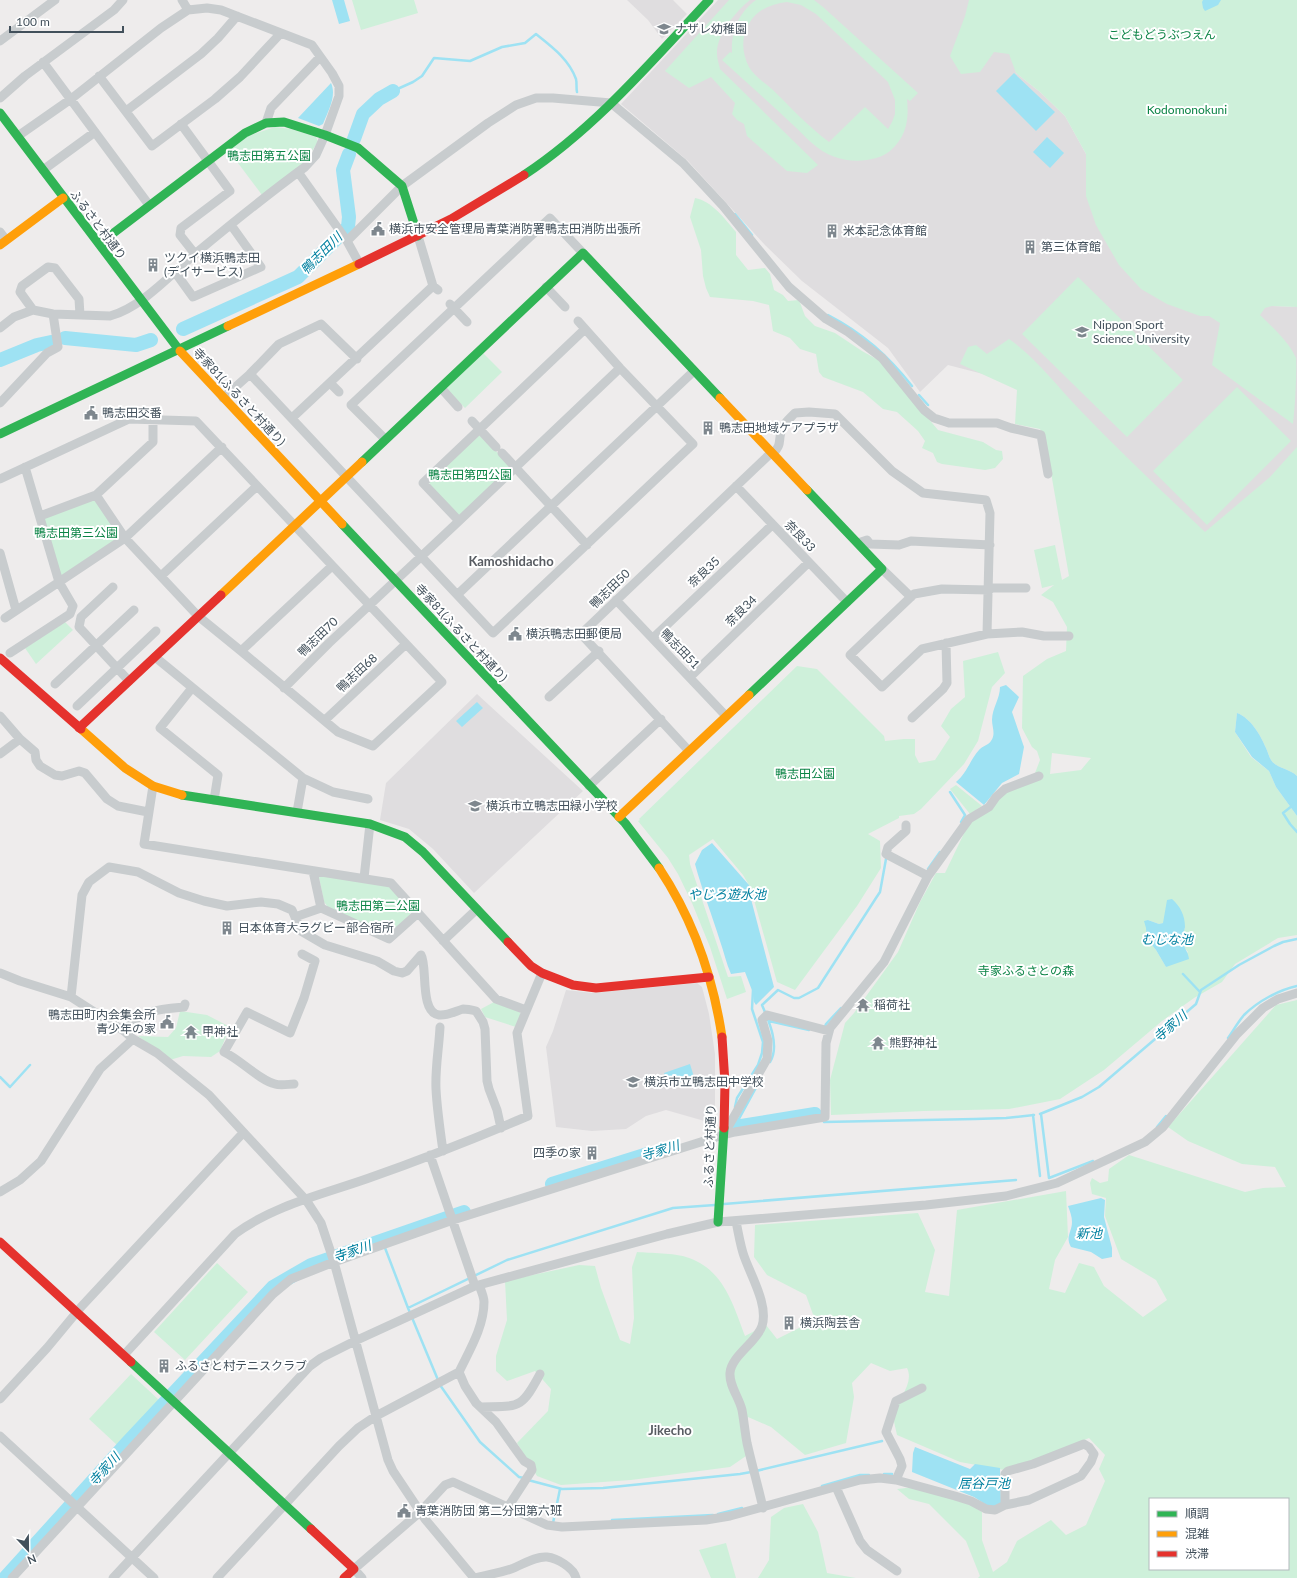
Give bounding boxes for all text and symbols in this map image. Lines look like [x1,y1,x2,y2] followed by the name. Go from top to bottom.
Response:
[10,8,123,34] scale bar
[16,14,50,29] text: 100 m
[656,21,672,37] school or university icon: ナザレ幼稚園
[675,21,747,36] place label: ナザレ幼稚園
[1108,27,1216,42] park label: こどもどうぶつえん
[1147,102,1227,117] park label: Kodomonokuni
[227,148,311,163] park label: 鴨志田第五公園
[67,187,130,263] street label: ふるさと村通り
[370,221,386,237] public building icon: 横浜市安全管理局青葉消防署鴨志田消防出張所
[389,221,641,236] place label: 横浜市安全管理局青葉消防署鴨志田消防出張所
[824,223,840,239] building icon: 米本記念体育館
[843,223,927,238] place label: 米本記念体育館
[297,228,346,277] water label: 鴨志田川
[1022,239,1038,255] building icon: 第三体育館
[1041,239,1101,254] place label: 第三体育館
[164,250,260,279] place label: ツクイ横浜鴨志田 (デイサービス)
[145,257,161,273] building icon: ツクイ横浜鴨志田 (デイサービス)
[1093,317,1190,346] place label: Nippon Sport Science University
[1074,324,1090,340] school or university icon: Nippon Sport Science University
[190,345,289,449] street label: 寺家81(ふるさと村通り)
[83,405,99,421] public building icon: 鴨志田交番
[102,405,162,420] place label: 鴨志田交番
[700,420,716,436] building icon: 鴨志田地域ケアプラザ
[719,420,839,435] place label: 鴨志田地域ケアプラザ
[428,467,512,482] park label: 鴨志田第四公園
[782,517,819,555] street label: 奈良33
[34,525,118,540] park label: 鴨志田第三公園
[468,553,554,569] district label: Kamoshidacho
[685,553,723,590] street label: 奈良35
[586,566,633,611] street label: 鴨志田50
[412,581,511,685] street label: 寺家81(ふるさと村通り)
[722,592,760,629] street label: 奈良34
[294,614,341,659] street label: 鴨志田70
[658,625,703,672] street label: 鴨志田51
[507,626,523,642] public building icon: 横浜鴨志田郵便局
[526,626,622,641] place label: 横浜鴨志田郵便局
[333,650,380,695] street label: 鴨志田68
[775,766,835,781] park label: 鴨志田公園
[467,798,483,814] school or university icon: 横浜市立鴨志田緑小学校
[486,798,618,813] place label: 横浜市立鴨志田緑小学校
[688,886,768,902] water label: やじろ遊水池
[336,898,420,913] park label: 鴨志田第二公園
[219,920,235,936] building icon: 日本体育大ラグビー部合宿所
[238,920,394,935] place label: 日本体育大ラグビー部合宿所
[1141,931,1195,947] water label: むじな池
[978,963,1074,978] park label: 寺家ふるさとの森
[855,997,871,1013] temple icon: 稲荷社
[874,997,910,1012] place label: 稲荷社
[1150,1006,1191,1045] water label: 寺家川
[48,1007,156,1036] place label: 鴨志田町内会集会所 青少年の家
[159,1014,175,1030] public building icon: 鴨志田町内会集会所 青少年の家
[183,1024,199,1040] temple icon: 甲神社
[202,1024,238,1039] place label: 甲神社
[870,1035,886,1051] temple icon: 熊野神社
[889,1035,937,1050] place label: 熊野神社
[625,1074,641,1090] school or university icon: 横浜市立鴨志田中学校
[644,1074,764,1089] place label: 横浜市立鴨志田中学校
[701,1104,718,1188] street label: ふるさと村通り
[639,1136,683,1163] water label: 寺家川
[533,1145,581,1160] place label: 四季の家
[584,1145,600,1161] building icon: 四季の家
[1076,1225,1104,1241] water label: 新池
[331,1236,375,1265] water label: 寺家川
[781,1315,797,1331] building icon: 横浜陶芸舎
[800,1315,860,1330] place label: 横浜陶芸舎
[156,1358,172,1374] building icon: ふるさと村テニスクラブ
[175,1358,307,1373] place label: ふるさと村テニスクラブ
[648,1422,692,1438] district label: Jikecho
[85,1448,124,1489] water label: 寺家川
[958,1475,1012,1491] water label: 居谷戸池
[1149,1498,1289,1570] legend
[396,1503,412,1519] public building icon: 青葉消防団 第二分団第六班
[415,1503,562,1518] place label: 青葉消防団 第二分団第六班
[1185,1506,1209,1521] text: 順調
[1185,1526,1209,1541] text: 混雑
[8,1530,48,1570] north arrow
[1185,1546,1209,1561] text: 渋滞
[26,1552,38,1567] text: N

